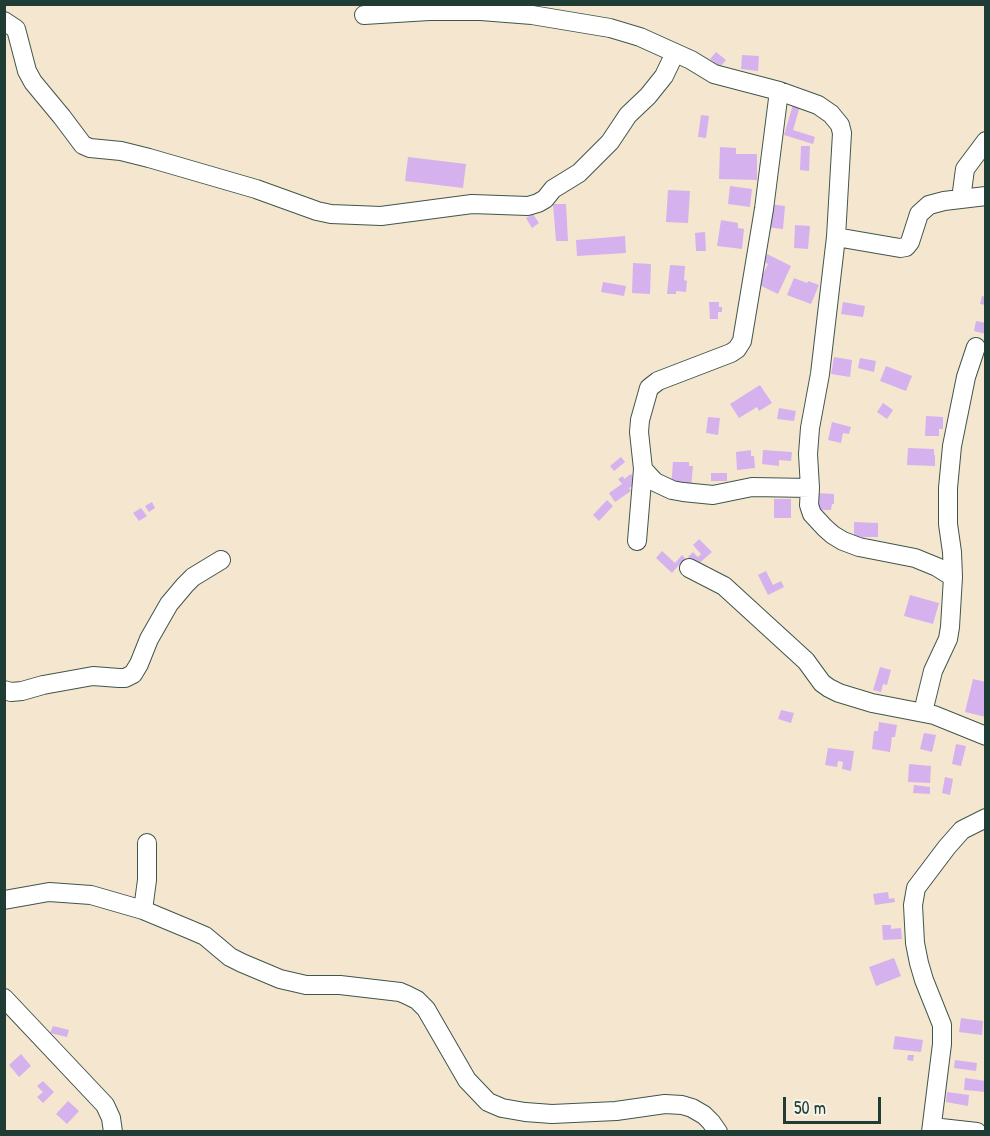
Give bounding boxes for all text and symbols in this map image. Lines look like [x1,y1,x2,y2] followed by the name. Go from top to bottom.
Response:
[786,1085,884,1123] scale bar
[794,1095,826,1120] text: 50 m

